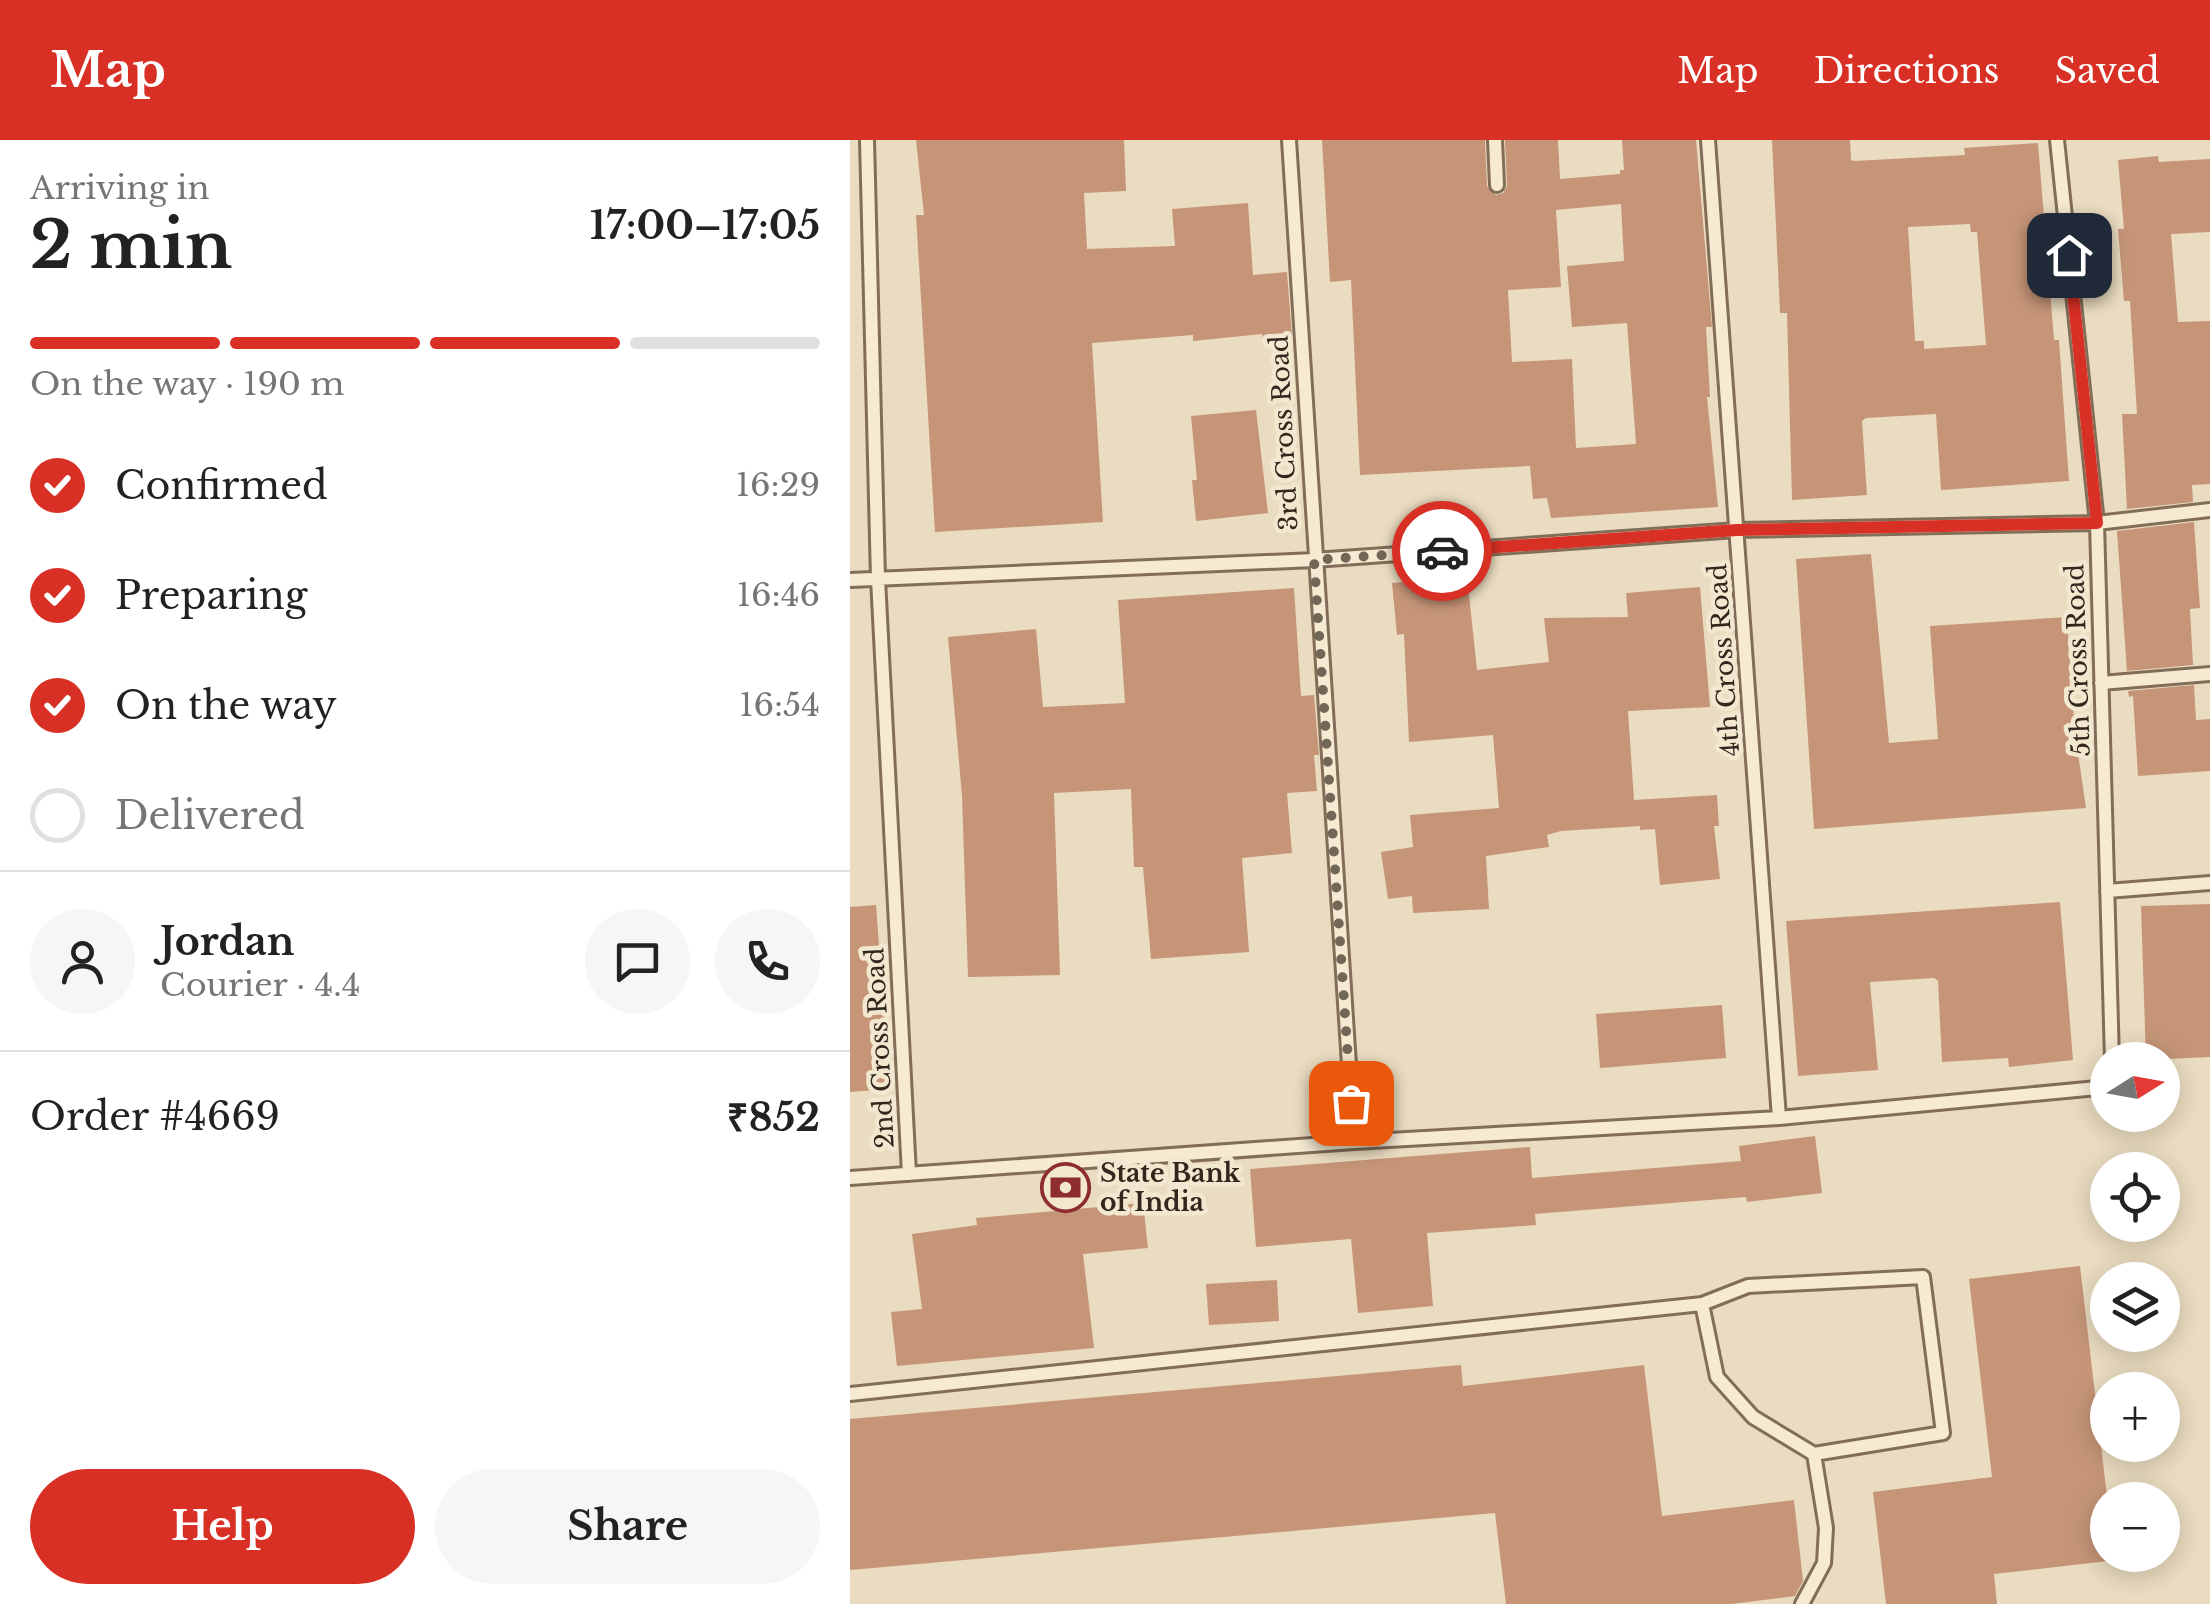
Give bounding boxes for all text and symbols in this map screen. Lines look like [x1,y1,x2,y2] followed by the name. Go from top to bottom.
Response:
[50,40,166,100] text: Map
[1677,49,1758,92] text: Map
[1813,49,1999,92] text: Directions
[2054,49,2160,92] text: Saved
[30,168,209,208] text: Arriving in
[590,202,820,249] text: 17:00–17:05
[30,205,232,286] text: 2 min
[2027,213,2112,298] pin
[2042,228,2097,283] icon: home
[1263,334,1305,531] street label: 3rd Cross Road
[30,364,344,404] text: On the way · 190 m
[30,458,85,513] icon: check
[115,462,328,509] text: Confirmed
[736,465,820,505] text: 16:29
[1392,501,1492,601] courier
[1415,524,1470,579] icon: car
[1702,563,1746,757] street label: 4th Cross Road
[2059,563,2097,757] street label: 5th Cross Road
[30,568,85,623] icon: check
[115,572,307,619] text: Preparing
[737,575,820,615] text: 16:46
[30,678,85,733] icon: check
[115,682,337,729] text: On the way
[739,685,820,725] text: 16:54
[115,792,305,839] text: Delivered
[30,909,135,1014] button: person
[585,909,690,1014] button: chat
[715,909,820,1014] button: phone
[160,918,294,965] text: Jordan
[859,947,901,1149] street label: 2nd Cross Road
[160,965,360,1005] text: Courier · 4.4
[2090,1042,2180,1132] north arrow
[2090,1042,2180,1572] map controls
[1309,1061,1394,1146] pin
[1324,1076,1379,1131] icon: bag
[30,1093,280,1140] text: Order #4669
[727,1094,820,1141] text: ₹852
[2090,1152,2180,1242] button: locate
[1100,1158,1241,1218] place label: State Bank of India
[1039,1161,1091,1213] bank icon: State Bank of India
[2090,1262,2180,1352] button: layers
[2090,1372,2180,1462] button: +
[30,1469,415,1584] button: Help
[435,1469,820,1584] button: Share
[2090,1482,2180,1572] button: −

